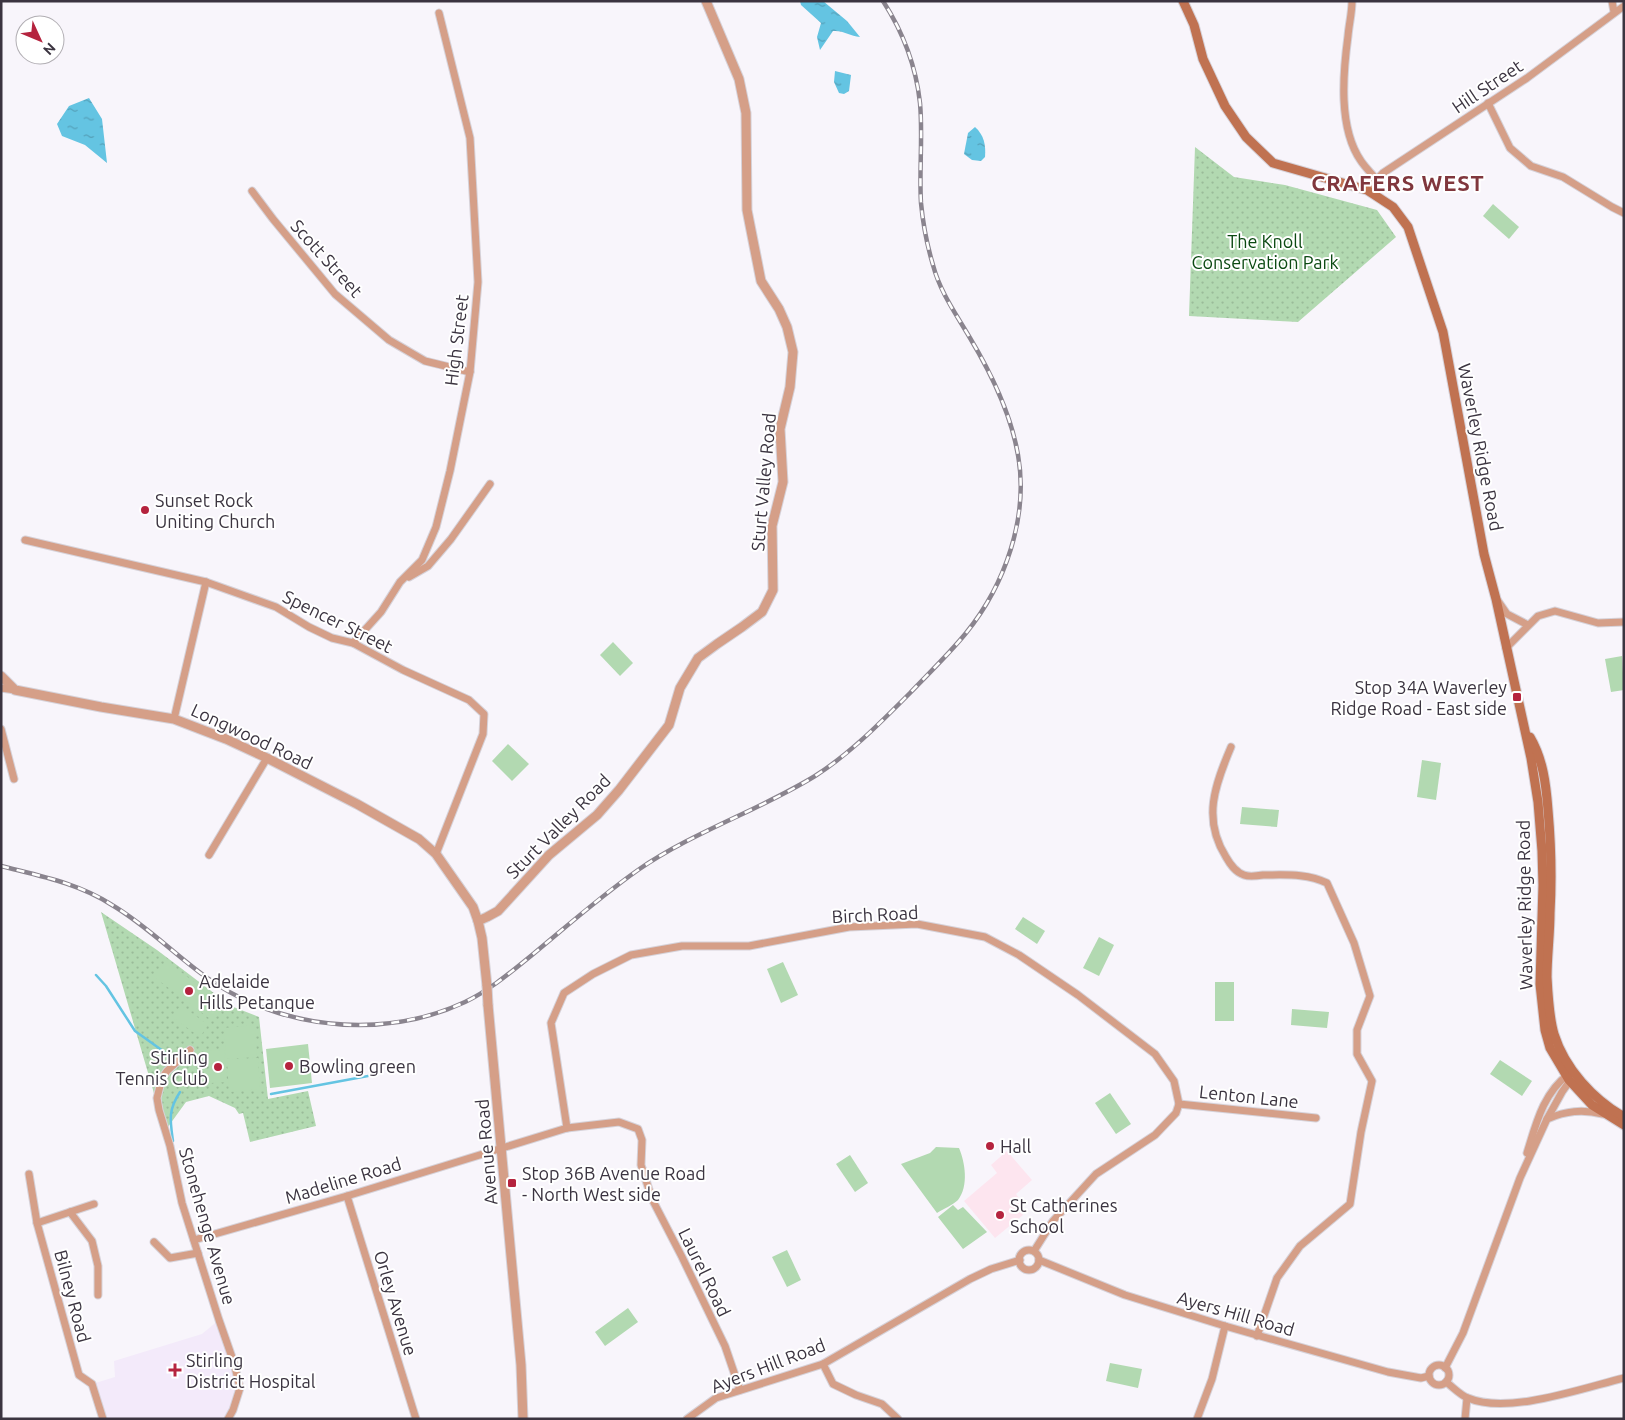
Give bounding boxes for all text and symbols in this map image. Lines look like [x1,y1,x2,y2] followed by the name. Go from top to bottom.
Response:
[15,15,65,65] north arrow
[40,40,59,58] text: N
[1448,55,1526,117] street label: Hill Street
[1311,170,1485,195] district label: CRAFERS WEST
[287,215,367,301] street label: Scott Street
[1192,231,1338,272] park label: The Knoll Conservation Park
[440,293,472,387] street label: High Street
[1455,361,1507,533] street label: Waverley Ridge Road
[747,412,779,552] street label: Sturt Valley Road
[155,490,275,531] place label: Sunset Rock Uniting Church
[139,504,151,516] marker: Sunset Rock Uniting Church
[280,586,396,656] street label: Spencer Street
[1331,677,1507,718] place label: Stop 34A Waverley Ridge Road - East side
[1511,691,1523,703] marker: Stop 34A Waverley Ridge Road - East side
[188,699,316,773] street label: Longwood Road
[502,770,614,882] street label: Sturt Valley Road
[1513,820,1535,990] street label: Waverley Ridge Road
[831,902,919,926] street label: Birch Road
[199,971,315,1012] place label: Adelaide Hills Petanque
[183,985,195,997] marker: Adelaide Hills Petanque
[115,1047,208,1088] place label: Stirling Tennis Club
[299,1056,416,1076] place label: Bowling green
[283,1060,295,1072] marker: Bowling green
[212,1061,224,1073] marker: Stirling Tennis Club
[1198,1081,1300,1111] street label: Lenton Lane
[471,1098,501,1206] street label: Avenue Road
[1000,1136,1032,1156] place label: Hall
[984,1140,996,1152] marker: Hall
[176,1145,240,1307] street label: Stonehenge Avenue
[283,1153,403,1207] street label: Madeline Road
[522,1163,706,1204] place label: Stop 36B Avenue Road - North West side
[506,1177,518,1189] marker: Stop 36B Avenue Road - North West side
[1010,1195,1118,1236] place label: St Catherines School
[994,1209,1006,1221] marker: St Catherines School
[675,1225,735,1319] street label: Laurel Road
[51,1248,95,1344] street label: Bilney Road
[371,1248,421,1358] street label: Orley Avenue
[1175,1287,1297,1339] street label: Ayers Hill Road
[708,1334,828,1396] street label: Ayers Hill Road
[186,1350,316,1391] place label: Stirling District Hospital
[168,1363,182,1377] marker: Stirling District Hospital

